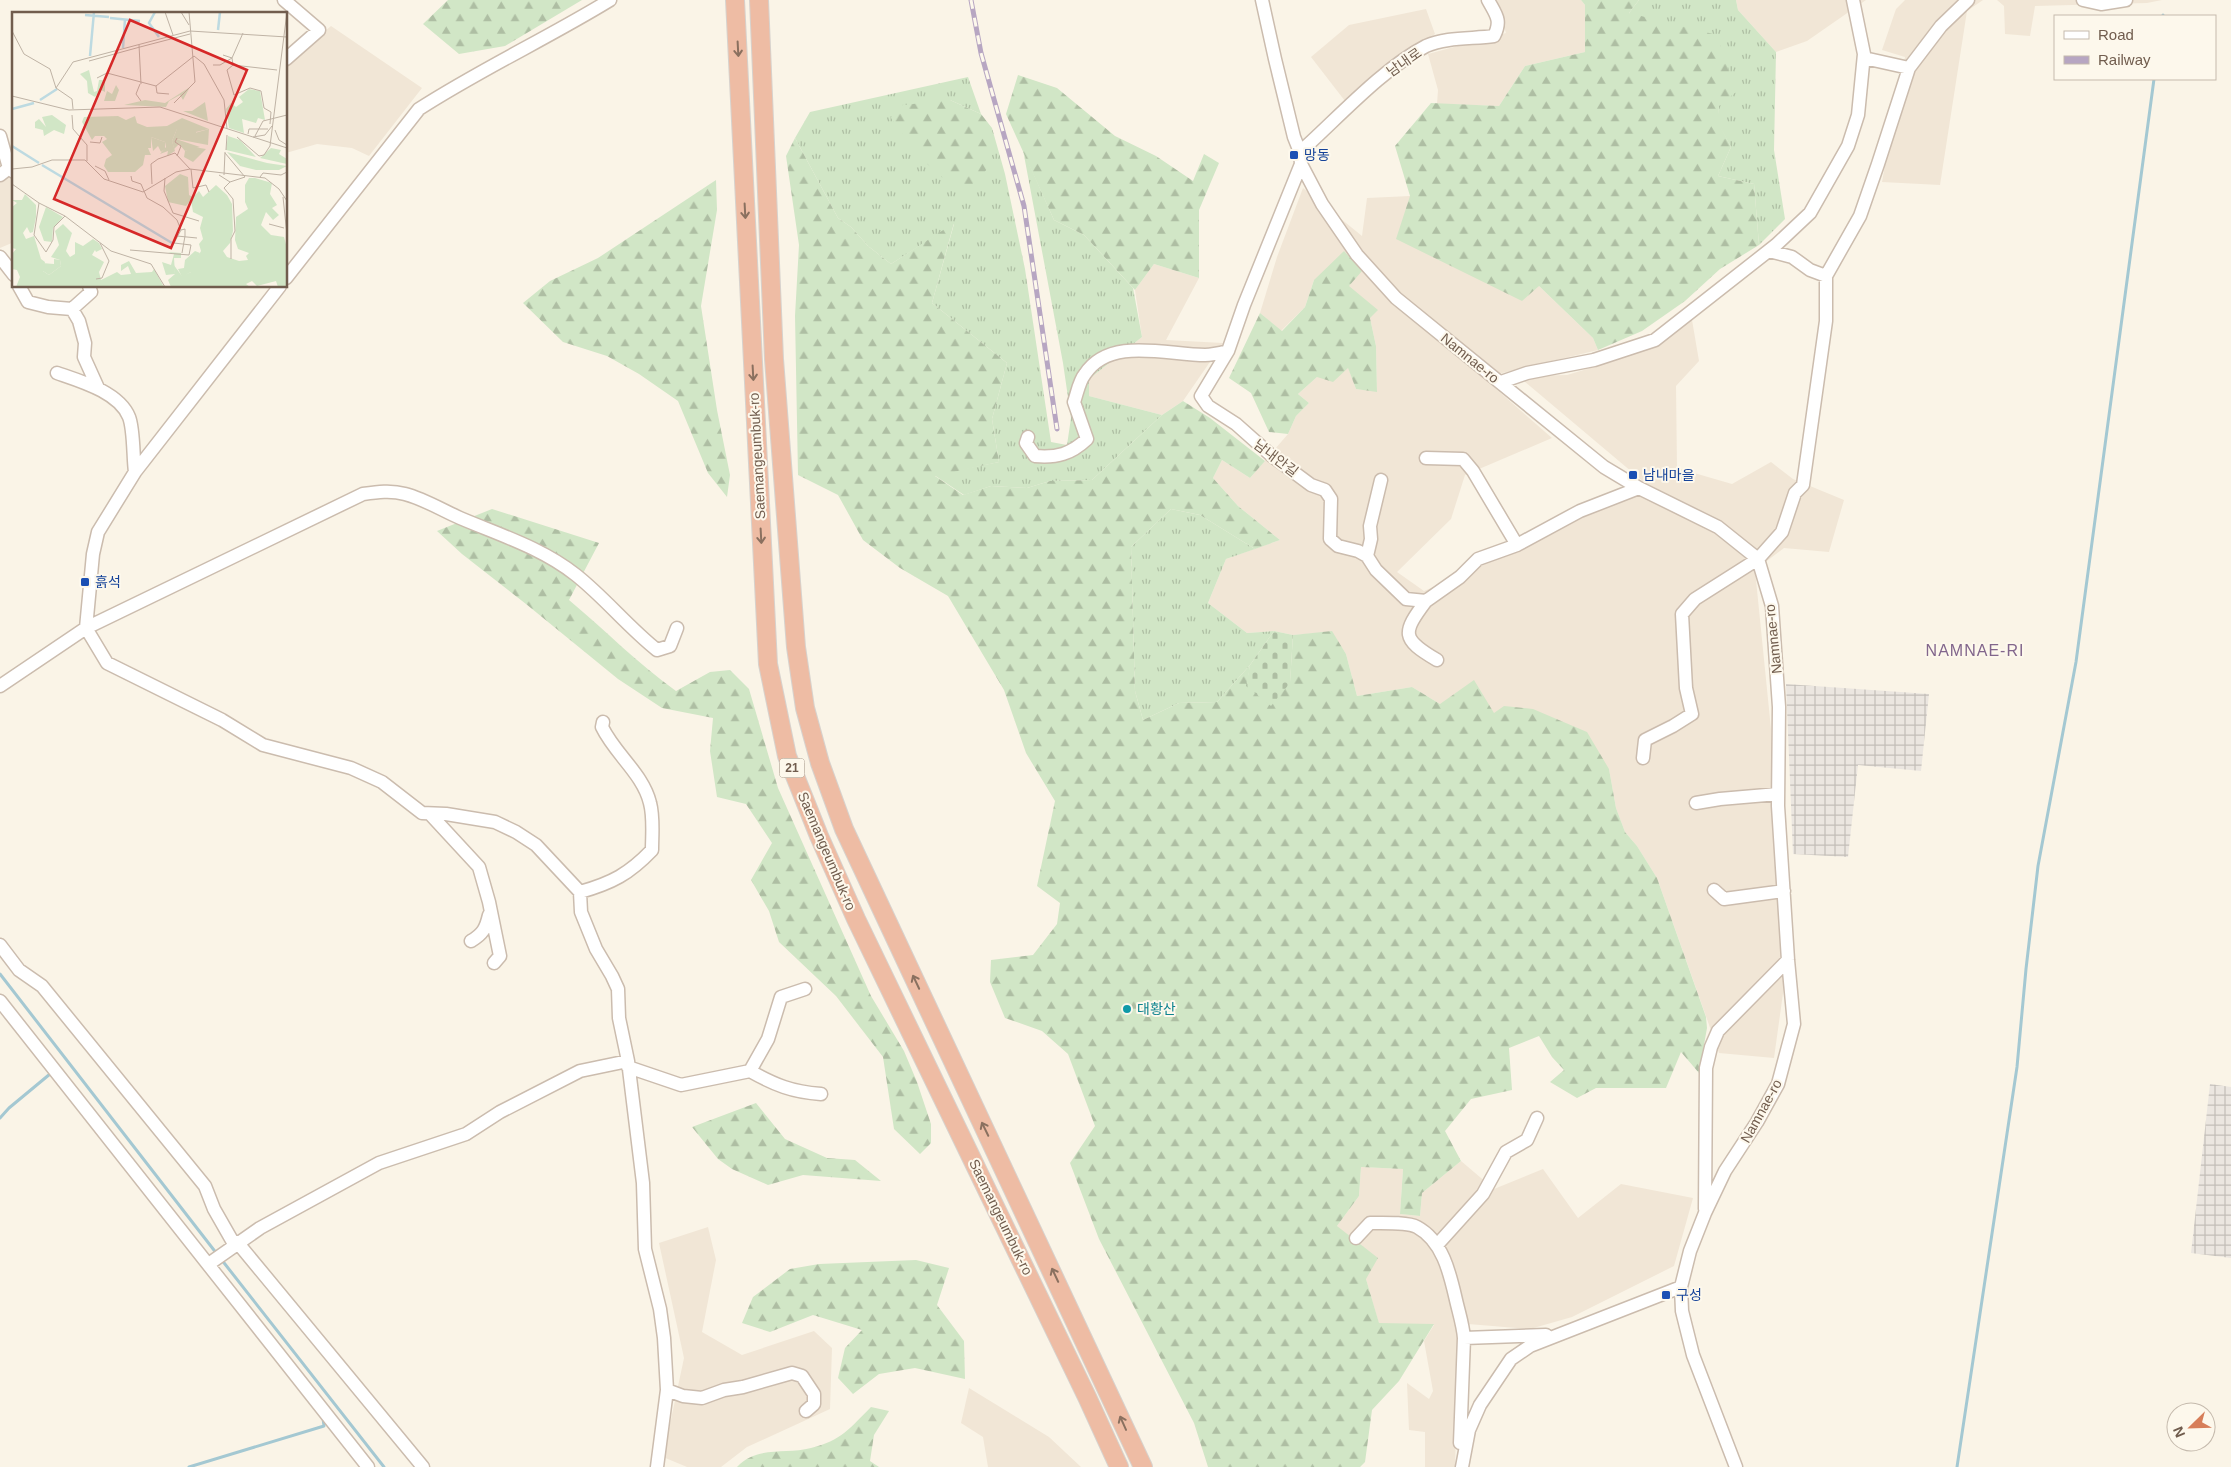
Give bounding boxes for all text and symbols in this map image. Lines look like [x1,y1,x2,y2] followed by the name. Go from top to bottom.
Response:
[12,12,288,288] inset map
[2054,15,2216,80] legend
[2098,26,2134,43] text: Road
[733,40,742,56] one-way arrow
[1384,44,1425,80] street label: 남내로
[2098,51,2151,68] text: Railway
[1304,147,1330,163] place label: 망동
[1288,149,1300,161] marker: 망동
[741,203,750,219] one-way arrow
[1438,330,1502,386] street label: Namnae-ro
[748,365,757,381] one-way arrow
[746,392,768,520] street label: Saemangeumbuk-ro
[1251,436,1301,480] street label: 남내안길
[1643,467,1695,483] place label: 남내마을
[1627,469,1639,481] marker: 남내마을
[757,527,766,543] one-way arrow
[95,574,121,590] place label: 흙석
[79,576,91,588] marker: 흙석
[1761,603,1785,675] street label: Namnae-ro
[1926,642,2024,659] district label: NAMNAE-RI
[780,758,804,778] road number: 21
[795,789,859,913] street label: Saemangeumbuk-ro
[910,975,920,990] one-way arrow
[1137,1001,1176,1017] place label: 대황산
[1121,1003,1133,1015] marker: 대황산
[1737,1076,1785,1146] street label: Namnae-ro
[980,1121,990,1136] one-way arrow
[966,1156,1036,1278] street label: Saemangeumbuk-ro
[1050,1268,1059,1283] one-way arrow
[1676,1287,1702,1303] place label: 구성
[1660,1289,1672,1301] marker: 구성
[2166,1402,2216,1452] north arrow
[1118,1416,1128,1431] one-way arrow
[2170,1424,2188,1440] text: N

